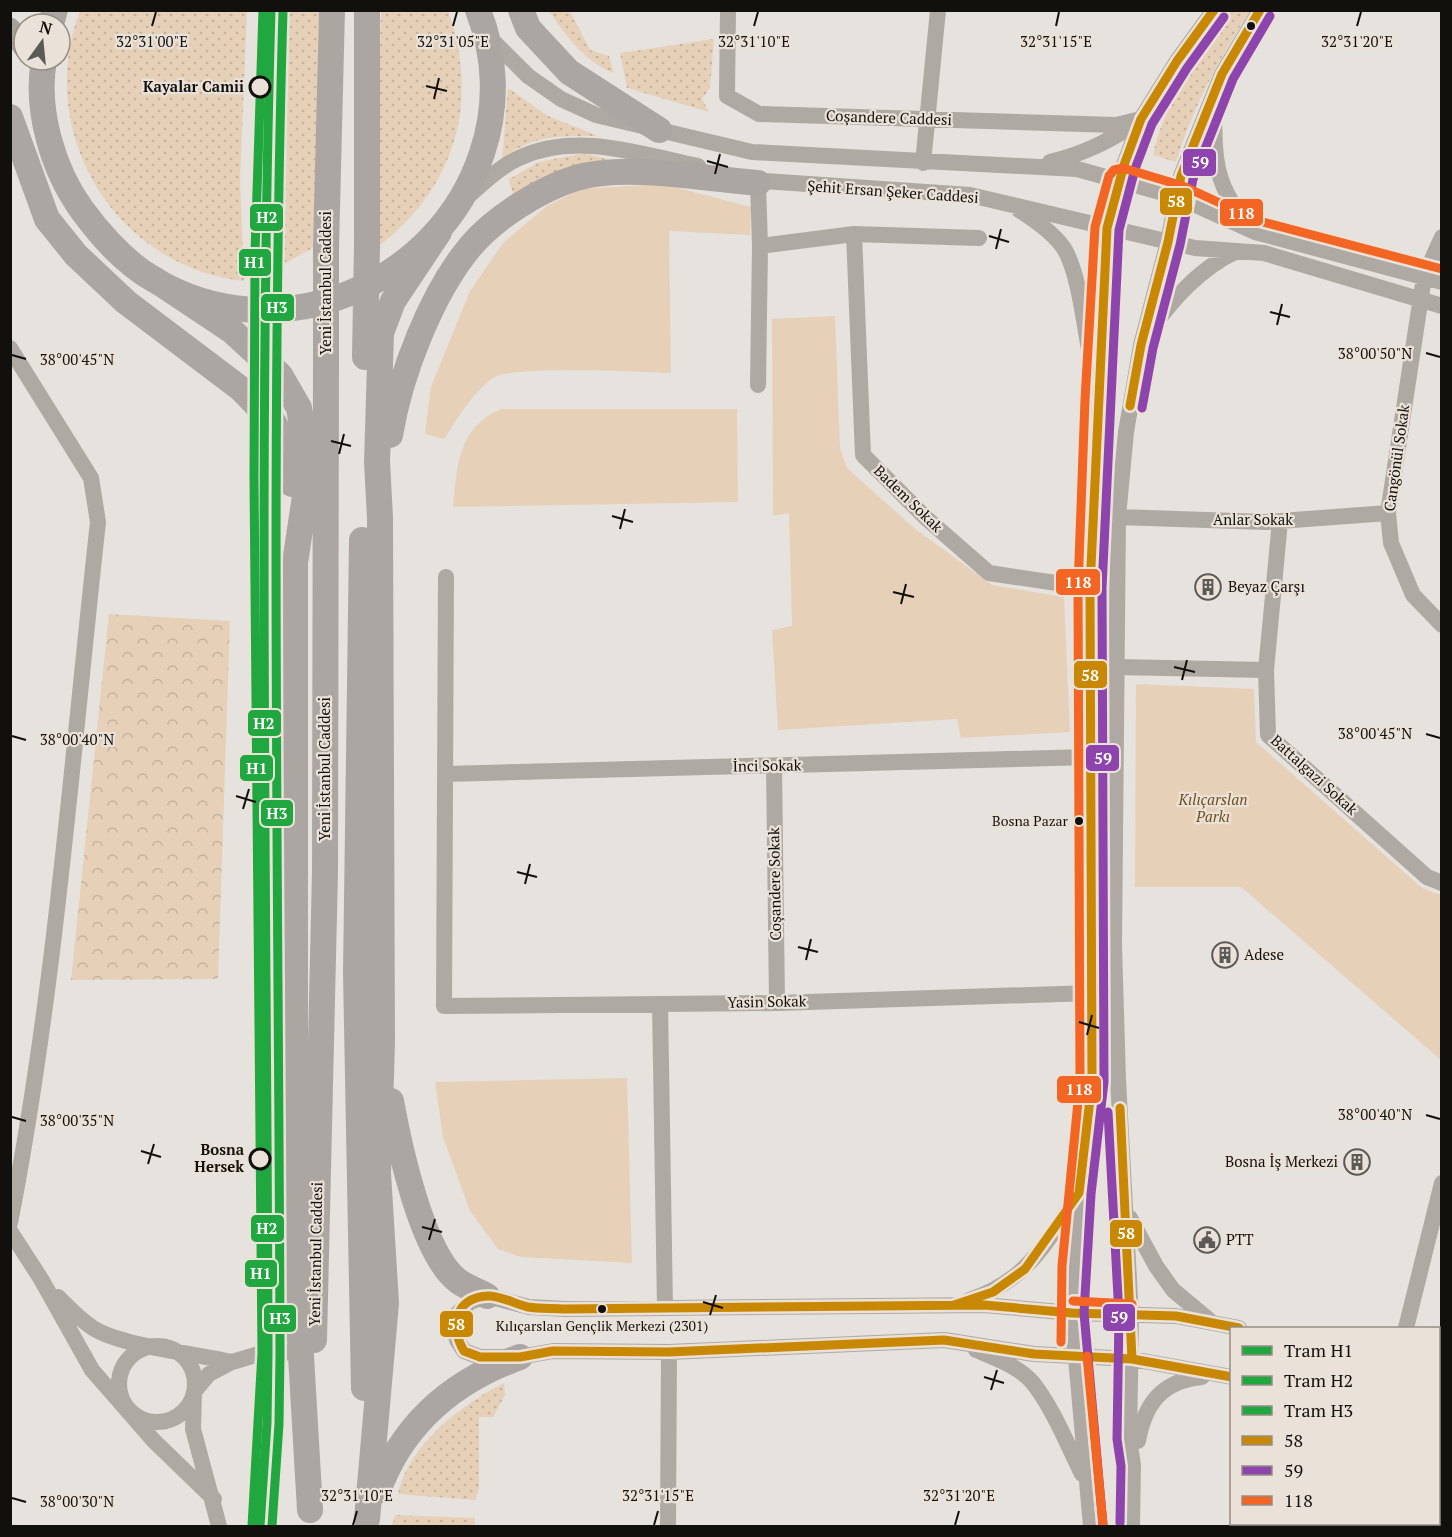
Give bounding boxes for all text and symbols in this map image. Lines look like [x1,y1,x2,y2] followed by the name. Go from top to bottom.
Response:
[12,12,72,72] north arrow
[37,15,55,40] text: N
[1245,20,1257,32] unlabelled marker
[116,31,188,51] text: 32°31'00"E
[417,31,489,51] text: 32°31'05"E
[718,31,790,51] text: 32°31'10"E
[1020,31,1092,51] text: 32°31'15"E
[1321,31,1393,51] text: 32°31'20"E
[143,76,244,96] place label: Kayalar Camii
[249,76,271,98] marker: Kayalar Camii
[826,105,952,129] street label: Coşandere Caddesi
[1182,148,1217,177] line badge: 59
[1191,151,1209,173] text: 59
[807,175,979,207] street label: Şehit Ersan Şeker Caddesi
[1159,187,1193,216] line badge: 58
[1167,190,1185,212] text: 58
[1219,198,1264,227] line badge: 118
[1227,202,1255,224] text: 118
[249,203,284,232] line badge: H2
[256,206,278,228] text: H2
[315,211,335,355] street label: Yeni İstanbul Caddesi
[238,248,272,277] line badge: H1
[244,251,266,273] text: H1
[260,293,295,322] line badge: H3
[266,296,288,318] text: H3
[1338,343,1412,363] text: 38°00'50"N
[40,349,114,369] text: 38°00'45"N
[1379,403,1413,512] street label: Cangönül Sokak
[870,460,948,536] street label: Badem Sokak
[1213,509,1293,529] street label: Anlar Sokak
[1055,568,1101,596] line badge: 118
[1064,571,1092,593] text: 118
[1193,572,1223,602] building icon: Beyaz Çarşı
[1228,576,1305,596] place label: Beyaz Çarşı
[1073,660,1108,689] line badge: 58
[1081,664,1099,686] text: 58
[314,697,334,841] street label: Yeni İstanbul Caddesi
[247,709,282,737] line badge: H2
[253,712,275,734] text: H2
[1338,723,1412,743] text: 38°00'45"N
[40,729,114,749] text: 38°00'40"N
[1267,730,1363,819] street label: Battalgazi Sokak
[1085,744,1120,772] line badge: 59
[1094,747,1112,769] text: 59
[239,754,274,782] line badge: H1
[732,754,802,776] street label: İnci Sokak
[246,757,268,779] text: H1
[1178,789,1247,826] park label: Kılıçarslan Parkı
[260,799,294,827] line badge: H3
[266,802,288,824] text: H3
[992,811,1069,830] place label: Bosna Pazar
[1073,815,1085,827] marker: Bosna Pazar
[763,827,785,941] street label: Coşandere Sokak
[1210,940,1240,970] building icon: Adese
[1244,944,1284,964] place label: Adese
[727,990,807,1012] street label: Yasin Sokak
[1056,1075,1102,1104] line badge: 118
[1065,1078,1093,1100] text: 118
[1338,1104,1412,1124] text: 38°00'40"N
[40,1110,114,1130] text: 38°00'35"N
[194,1139,245,1176] place label: Bosna Hersek
[1342,1147,1372,1177] building icon: Bosna İş Merkezi
[249,1148,271,1170] marker: Bosna Hersek
[1225,1151,1338,1171] place label: Bosna İş Merkezi
[304,1182,326,1326] street label: Yeni İstanbul Caddesi
[250,1214,285,1243] line badge: H2
[256,1217,278,1239] text: H2
[1109,1219,1143,1248] line badge: 58
[1117,1222,1135,1244] text: 58
[1192,1225,1222,1255] public building icon: PTT
[1226,1229,1254,1249] place label: PTT
[244,1259,278,1288] line badge: H1
[250,1262,272,1284] text: H1
[596,1303,608,1315] marker: Kılıçarslan Gençlik Merkezi (2301)
[1102,1303,1136,1332] line badge: 59
[263,1304,297,1333] line badge: H3
[1110,1306,1128,1328] text: 59
[269,1307,291,1329] text: H3
[439,1310,474,1338] line badge: 58
[447,1313,465,1335] text: 58
[496,1316,708,1335] place label: Kılıçarslan Gençlik Merkezi (2301)
[1230,1327,1440,1525] legend
[1284,1338,1353,1362] text: Tram H1
[1284,1368,1353,1392] text: Tram H2
[1284,1398,1353,1422] text: Tram H3
[1284,1428,1303,1452] text: 58
[1284,1458,1303,1482] text: 59
[321,1485,393,1505] text: 32°31'10"E
[622,1485,694,1505] text: 32°31'15"E
[923,1485,995,1505] text: 32°31'20"E
[1284,1488,1313,1512] text: 118
[40,1491,114,1511] text: 38°00'30"N

